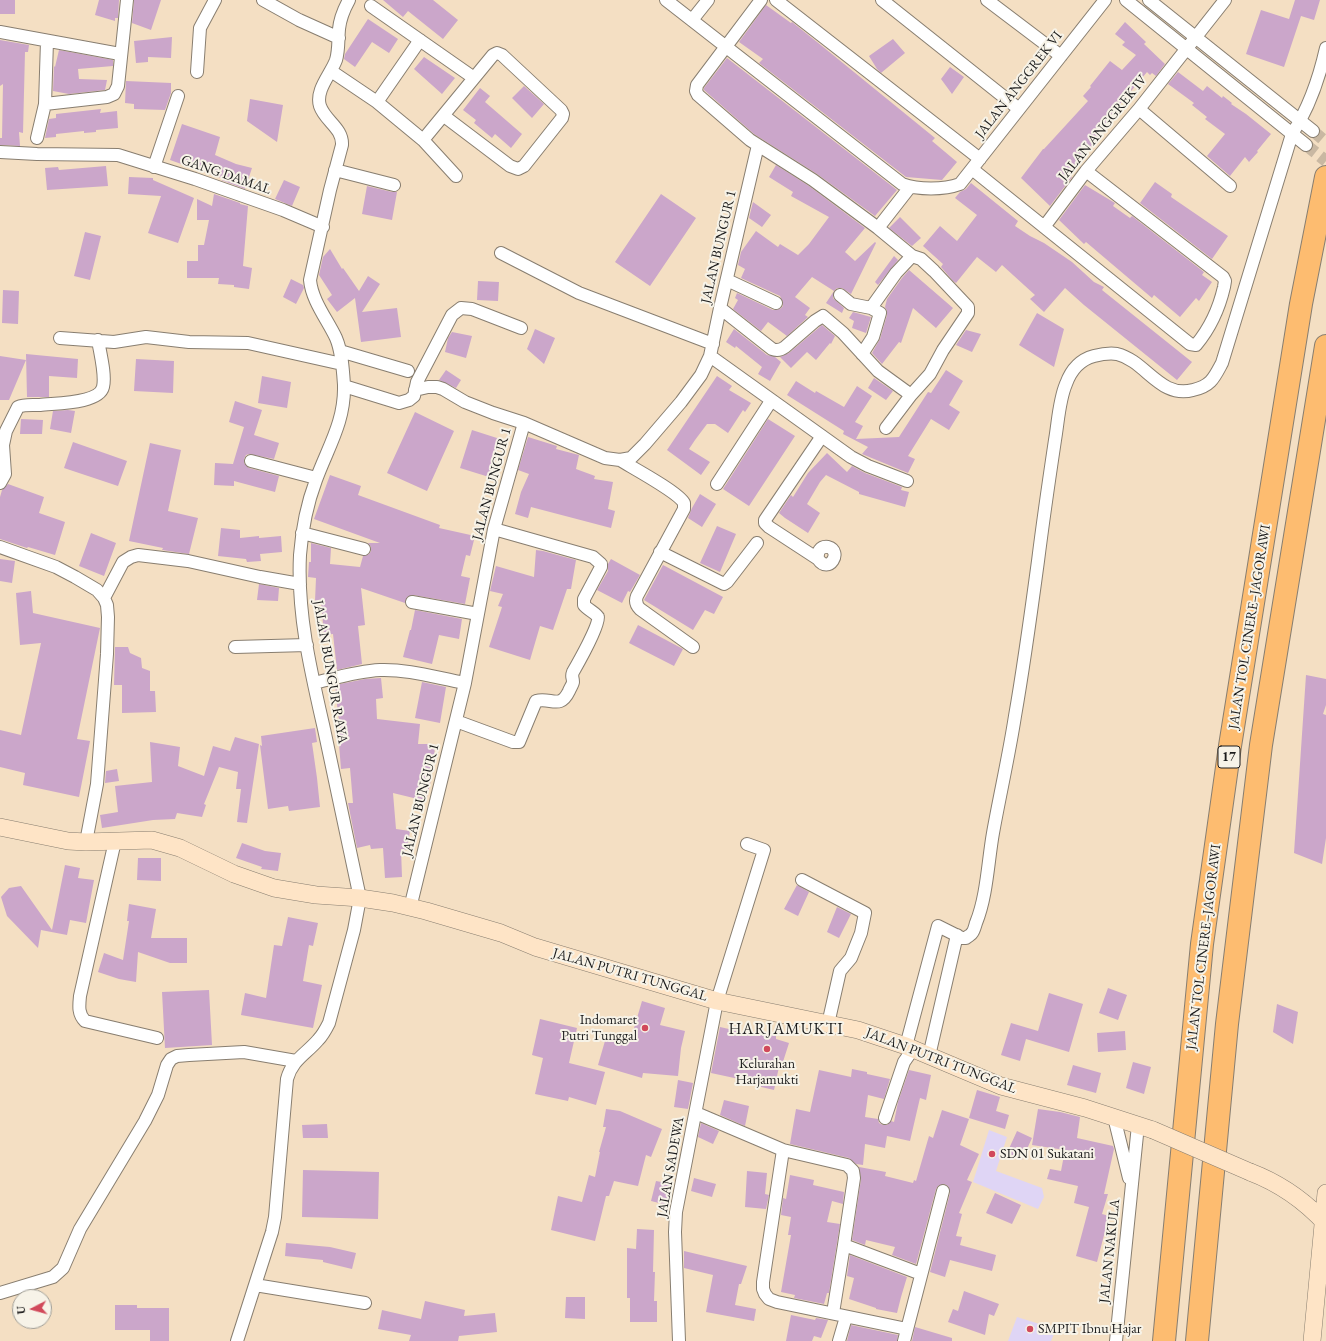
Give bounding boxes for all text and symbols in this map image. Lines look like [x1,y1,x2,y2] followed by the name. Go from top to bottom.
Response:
[972,28,1066,142] street label: JALAN ANGGREK VI
[1055,72,1151,184] street label: JALAN ANGGREK IV
[179,152,273,198] street label: GANG DAMAL
[698,189,740,305] street label: JALAN BUNGUR 1
[469,426,515,542] street label: JALAN BUNGUR 1
[1226,523,1274,731] street label: JALAN TOL CINERE–JAGORAWI
[309,599,351,745] street label: JALAN BUNGUR RAYA
[399,742,443,858] street label: JALAN BUNGUR 1
[1218,746,1240,768] road number: 17
[1183,843,1225,1051] street label: JALAN TOL CINERE–JAGORAWI
[551,945,709,1005] street label: JALAN PUTRI TUNGGAL
[561,1012,637,1044] place label: Indomaret Putri Tunggal
[728,1020,844,1040] district label: HARJAMUKTI
[640,1023,650,1033] marker: Indomaret Putri Tunggal
[863,1024,1019,1098] street label: JALAN PUTRI TUNGGAL
[762,1044,772,1054] marker: Kelurahan Harjamukti
[735,1056,799,1088] place label: Kelurahan Harjamukti
[654,1116,688,1218] street label: JALAN SADEWA
[1000,1146,1094,1162] place label: SDN 01 Sukatani
[987,1149,997,1159] marker: SDN 01 Sukatani
[1096,1198,1124,1304] street label: JALAN NAKULA
[12,1289,52,1329] north arrow
[14,1305,28,1315] text: U
[1038,1321,1142,1337] place label: SMPIT Ibnu Hajar
[1025,1324,1035,1334] marker: SMPIT Ibnu Hajar

